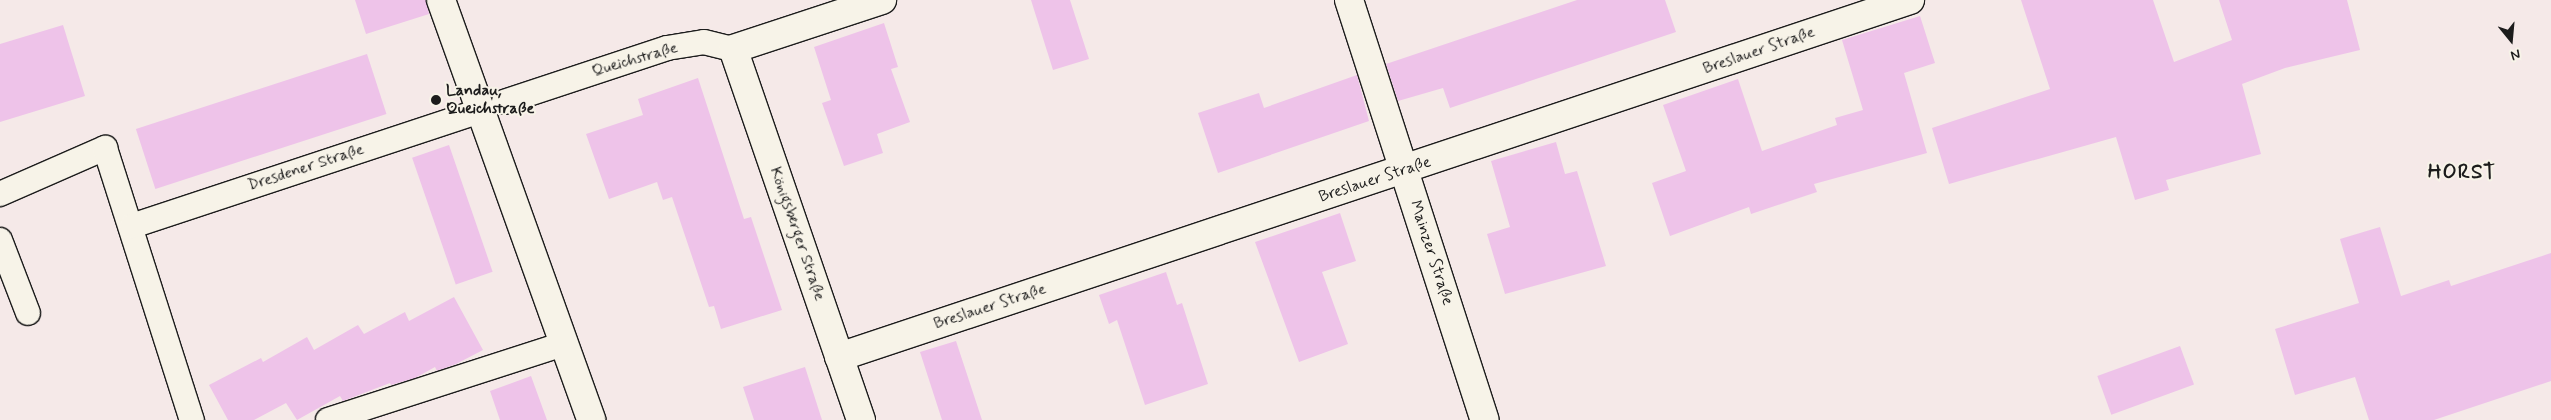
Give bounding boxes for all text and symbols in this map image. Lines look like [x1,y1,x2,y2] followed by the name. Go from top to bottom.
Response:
[2486,15,2536,65] north arrow
[1701,23,1817,79] street label: Breslauer Straße
[590,39,680,81] street label: Queichstraße
[2508,44,2522,64] text: N
[446,81,534,119] place label: Landau, Queichstraße
[430,94,442,106] marker: Landau, Queichstraße
[246,140,366,196] street label: Dresdener Straße
[1317,153,1433,207] street label: Breslauer Straße
[2427,159,2497,185] district label: HORST
[765,165,829,303] street label: Königsberger Straße
[1405,198,1457,308] street label: Mainzer Straße
[932,280,1048,334] street label: Breslauer Straße

